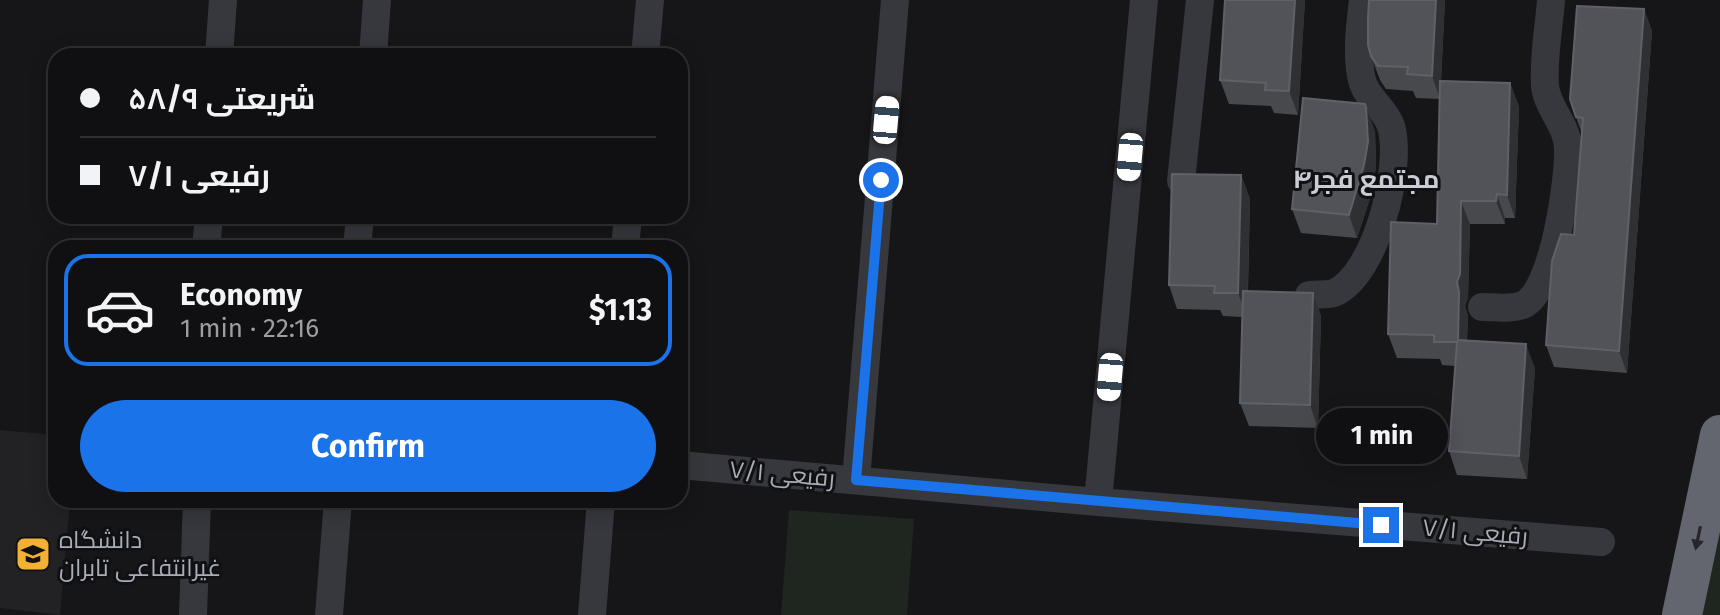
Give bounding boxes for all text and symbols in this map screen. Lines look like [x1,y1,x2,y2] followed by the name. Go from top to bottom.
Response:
[128,81,315,117] text: شریعتی ۵۸/۹
[872,95,900,145] car
[1116,132,1144,182] car
[128,158,270,194] text: رفیعی ۷/۱
[863,162,899,198] route start
[1293,164,1439,196] district label: مجتمع فجر۴
[84,274,156,346] icon: car
[180,277,302,313] text: Economy
[589,292,652,328] text: $1.13
[180,313,319,344] text: 1 min · 22:16
[1096,352,1124,402] car
[80,400,656,492] button: Confirm
[1315,409,1447,465] callout: 1 min
[1351,420,1413,451] text: 1 min
[728,455,836,493] street label: رفیعی ۷/۱
[1363,507,1399,543] route end
[1421,513,1529,551] street label: رفیعی ۷/۱
[59,526,221,582] place label: دانشگاه غیرانتفاعی تابران
[1691,526,1704,551] one-way arrow
[14,535,52,573] school or university icon: دانشگاه غیرانتفاعی تابران

